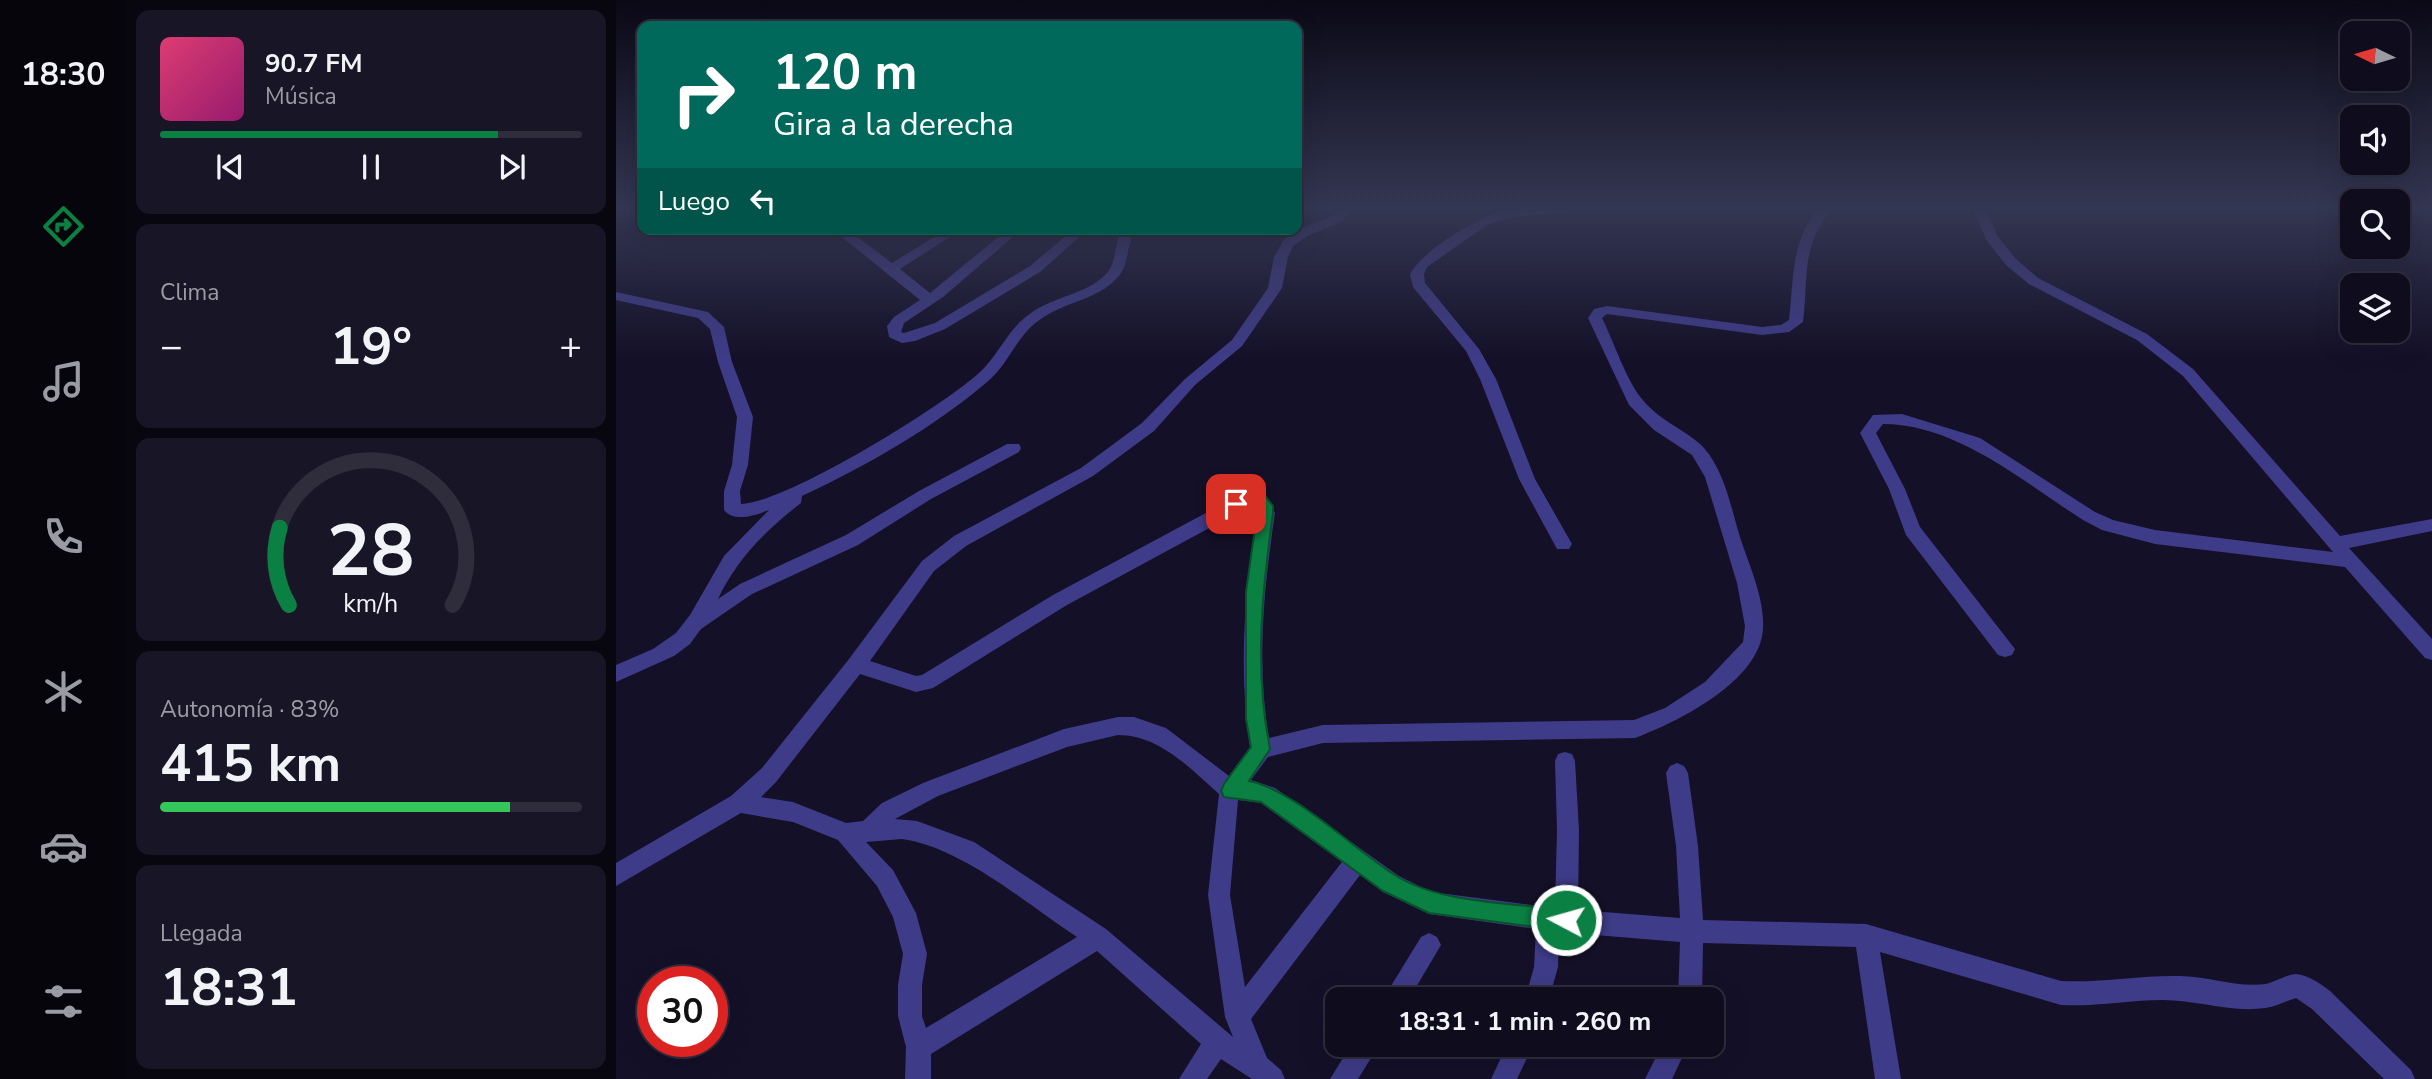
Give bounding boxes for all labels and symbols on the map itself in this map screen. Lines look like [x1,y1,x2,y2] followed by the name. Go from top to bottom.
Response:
[2340,21,2410,91] north arrow
[1206,474,1266,534] pin
[1529,883,1603,957] position arrow
[637,966,728,1057] speed limit sign: 30

